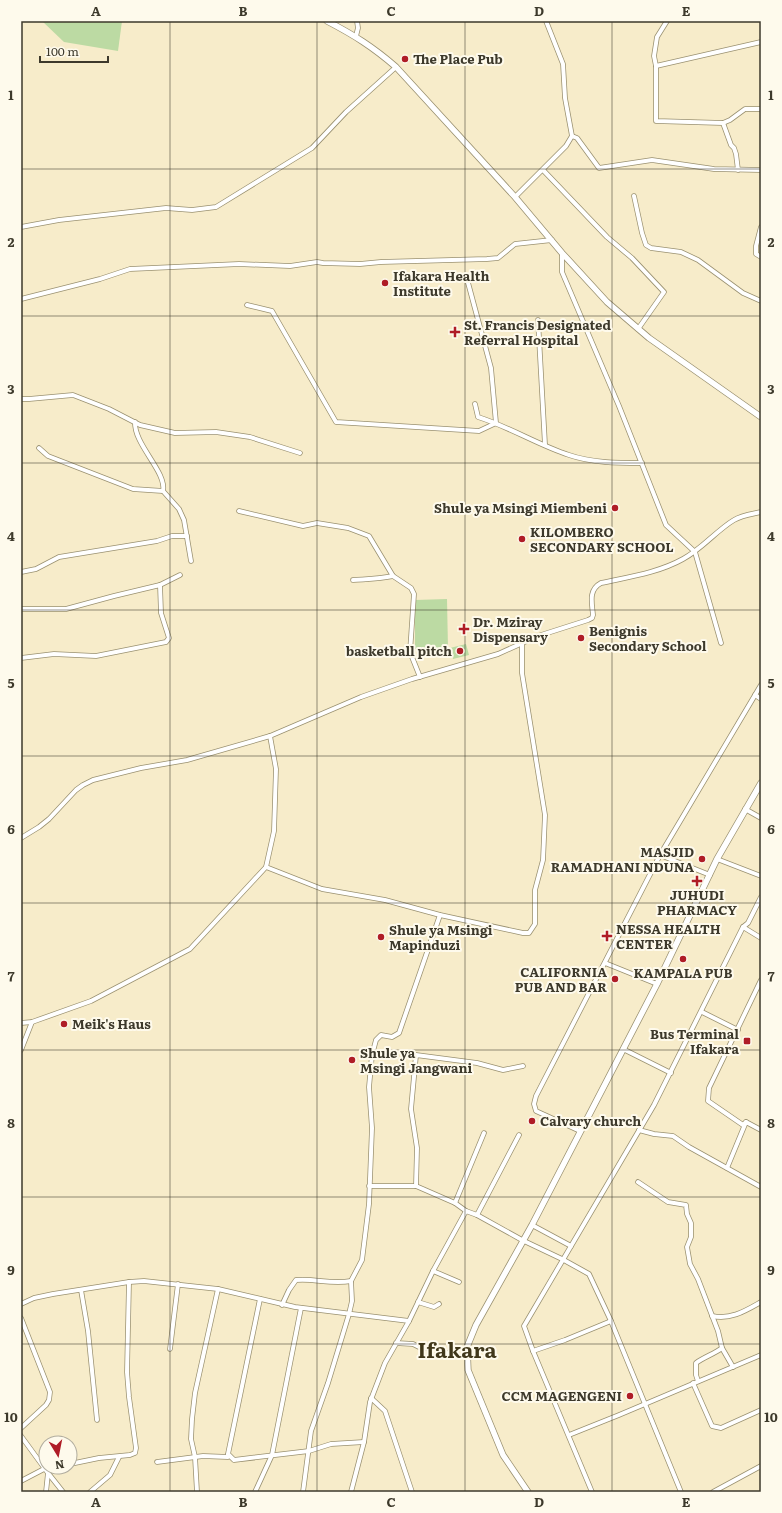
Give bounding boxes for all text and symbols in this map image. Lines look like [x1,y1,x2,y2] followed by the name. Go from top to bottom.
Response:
[91,1,101,20] text: A
[239,1,248,20] text: B
[386,1,396,20] text: C
[534,1,544,20] text: D
[682,1,691,20] text: E
[40,38,108,64] scale bar
[46,42,79,60] text: 100 m
[413,49,503,68] place label: The Place Pub
[400,54,410,64] marker: The Place Pub
[8,85,14,104] text: 1
[768,85,774,104] text: 1
[8,232,15,251] text: 2
[768,232,775,251] text: 2
[393,266,490,300] place label: Ifakara Health Institute
[380,278,390,288] marker: Ifakara Health Institute
[464,315,611,349] place label: St. Francis Designated Referral Hospital
[449,326,461,338] marker: St. Francis Designated Referral Hospital
[7,379,15,398] text: 3
[767,379,775,398] text: 3
[434,498,607,517] place label: Shule ya Msingi Miembeni
[610,503,620,513] marker: Shule ya Msingi Miembeni
[530,522,674,556] place label: KILOMBERO SECONDARY SCHOOL
[7,526,15,545] text: 4
[767,526,775,545] text: 4
[517,534,527,544] marker: KILOMBERO SECONDARY SCHOOL
[473,612,548,646] place label: Dr. Mziray Dispensary
[589,621,707,655] place label: Benignis Secondary School
[458,623,470,635] marker: Dr. Mziray Dispensary
[576,633,586,643] marker: Benignis Secondary School
[346,641,452,660] place label: basketball pitch
[455,646,465,656] marker: basketball pitch
[7,673,15,692] text: 5
[767,673,775,692] text: 5
[7,819,15,838] text: 6
[767,819,775,838] text: 6
[551,842,694,876] place label: MASJID RAMADHANI NDUNA
[697,854,707,864] marker: MASJID RAMADHANI NDUNA
[692,876,702,886] marker: JUHUDI PHARMACY
[657,885,737,919] place label: JUHUDI PHARMACY
[616,919,721,953] place label: NESSA HEALTH CENTER
[389,920,493,954] place label: Shule ya Msingi Mapinduzi
[601,930,613,942] marker: NESSA HEALTH CENTER
[376,932,386,942] marker: Shule ya Msingi Mapinduzi
[678,954,688,964] marker: KAMPALA PUB
[515,962,607,996] place label: CALIFORNIA PUB AND BAR
[634,963,732,982] place label: KAMPALA PUB
[7,966,15,985] text: 7
[767,966,775,985] text: 7
[610,974,620,984] marker: CALIFORNIA PUB AND BAR
[72,1014,151,1033] place label: Meik's Haus
[59,1019,69,1029] marker: Meik's Haus
[650,1024,739,1058] place label: Bus Terminal Ifakara
[742,1036,752,1046] marker: Bus Terminal Ifakara
[360,1043,472,1077] place label: Shule ya Msingi Jangwani
[347,1055,357,1065] marker: Shule ya Msingi Jangwani
[540,1111,641,1130] place label: Calvary church
[7,1113,15,1132] text: 8
[767,1113,775,1132] text: 8
[527,1116,537,1126] marker: Calvary church
[7,1260,15,1279] text: 9
[767,1260,775,1279] text: 9
[417,1333,497,1364] district label: Ifakara
[502,1386,622,1405] place label: CCM MAGENGENI
[625,1391,635,1401] marker: CCM MAGENGENI
[4,1407,18,1426] text: 10
[764,1407,778,1426] text: 10
[38,1435,78,1475] north arrow
[54,1457,66,1475] text: N
[91,1492,101,1511] text: A
[239,1492,248,1511] text: B
[386,1492,396,1511] text: C
[534,1492,544,1511] text: D
[682,1492,691,1511] text: E

